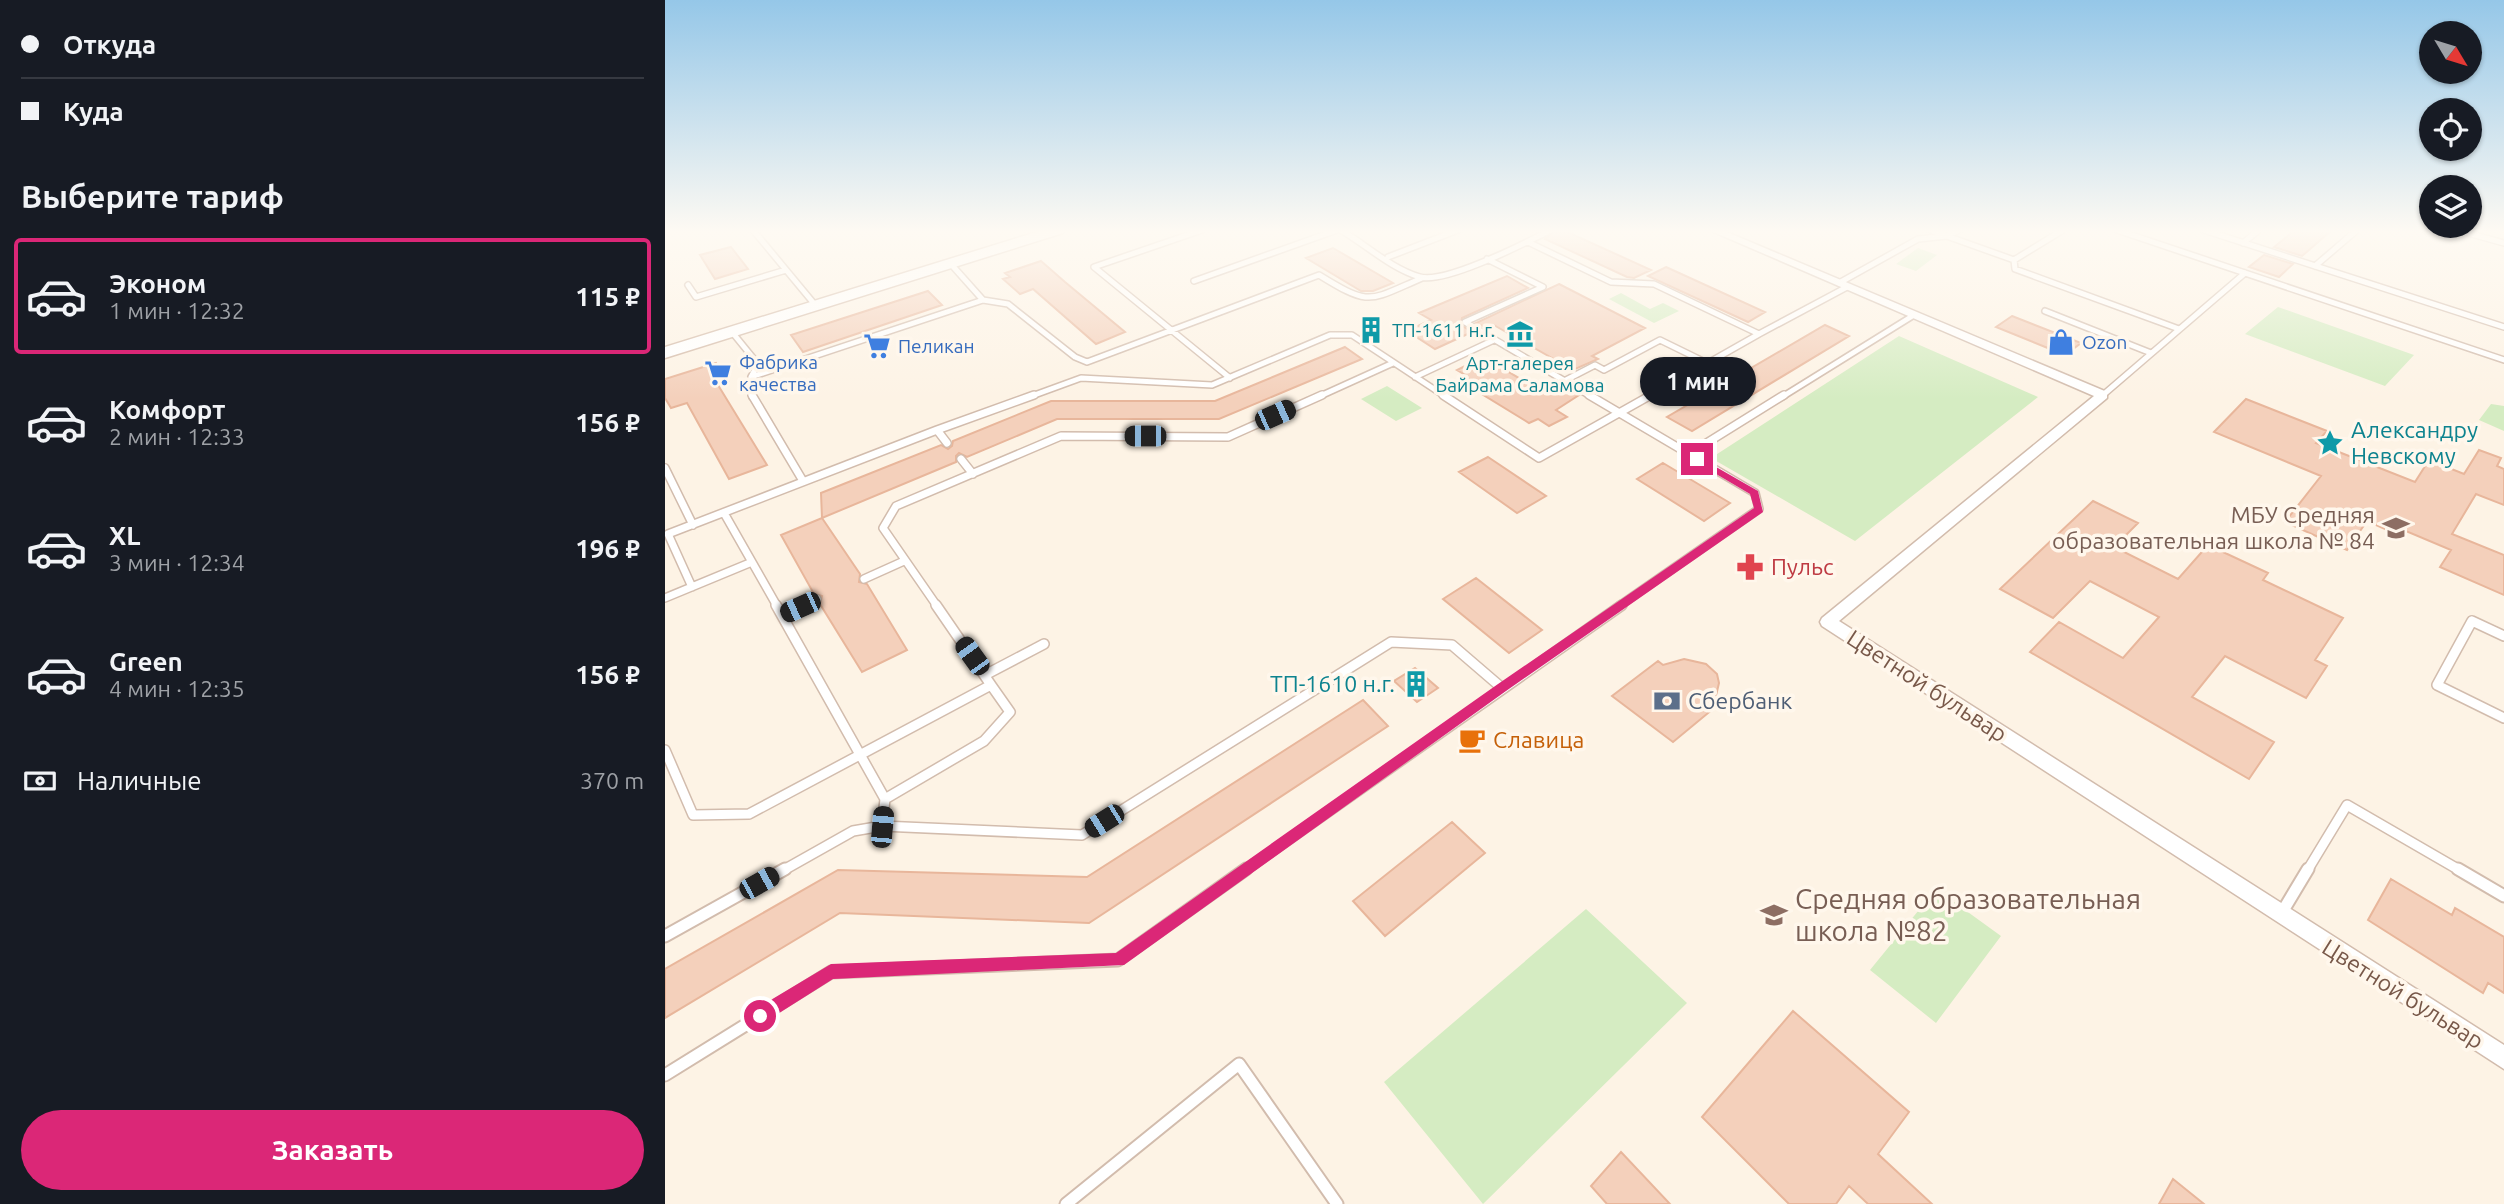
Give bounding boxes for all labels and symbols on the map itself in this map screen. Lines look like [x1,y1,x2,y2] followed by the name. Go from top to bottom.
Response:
[2419,21,2481,84] north arrow
[1356,315,1386,345] building icon: ТП-1611 н.г.
[1392,319,1495,341] place label: ТП-1611 н.г.
[1505,319,1535,349] museum icon: Арт-галерея Байрама Саламова
[2046,327,2076,357] shop icon: Ozon
[862,331,892,361] supermarket icon: Пеликан
[2082,331,2127,353] place label: Ozon
[898,335,975,357] place label: Пеликан
[739,351,818,395] place label: Фабрика качества
[1435,352,1605,396] place label: Арт-галерея Байрама Саламова
[703,358,733,388] supermarket icon: Фабрика качества
[1639,358,1755,406] callout: 1 мин
[1252,397,1299,433] car
[2351,417,2478,468] place label: Александру Невскому
[1125,426,1167,447] car
[2315,428,2345,458] place icon: Александру Невскому
[1681,443,1713,475] route end
[2052,502,2375,553] place label: МБУ Средняя образовательная школа № 84
[2381,513,2411,543] school or university icon: МБУ Средняя образовательная школа № 84
[1735,552,1765,582] pharmacy icon: Пульс
[1771,554,1834,579] place label: Пульс
[777,589,824,625] car
[1843,625,2012,746] street label: Цветной бульвар
[952,633,993,679] car
[1401,669,1431,699] building icon: ТП-1610 н.г.
[1270,671,1395,696] place label: ТП-1610 н.г.
[1652,686,1682,716] bank icon: Сбербанк
[1688,688,1792,713] place label: Сбербанк
[1457,725,1487,755] cafe icon: Славица
[1493,727,1584,752] place label: Славица
[1081,801,1128,841] car
[870,805,895,849] car
[736,864,783,902] car
[1795,883,2141,946] place label: Средняя образовательная школа №82
[1759,900,1789,930] school or university icon: Средняя образовательная школа №82
[2318,934,2488,1053] street label: Цветной бульвар
[744,1000,776,1032] route start

